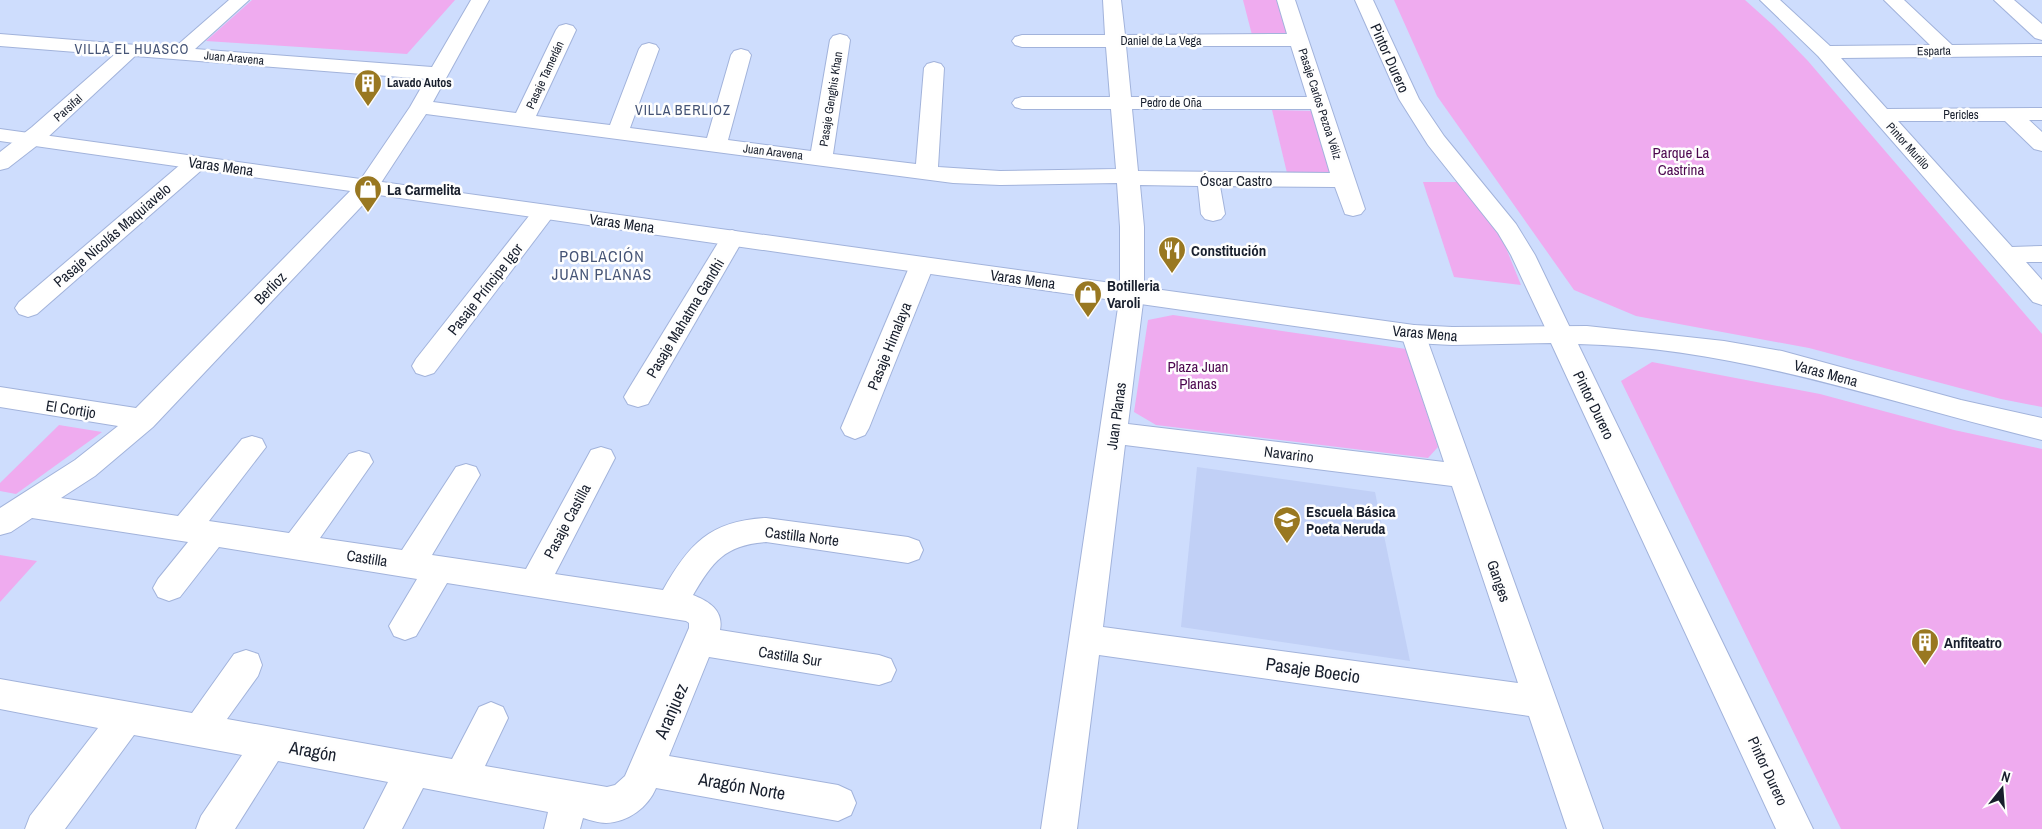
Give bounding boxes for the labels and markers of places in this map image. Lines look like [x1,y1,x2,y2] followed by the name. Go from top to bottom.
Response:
[353,68,383,107] building icon: Lavado Autos
[387,75,452,91] place label: Lavado Autos
[353,174,383,213] shop icon: La Carmelita
[387,179,461,200] place label: La Carmelita
[1157,235,1187,274] restaurant icon: Constitución
[1191,240,1266,261] place label: Constitución
[1107,275,1160,313] place label: Botilleria Varoli
[1073,279,1103,318] shop icon: Botilleria Varoli
[1306,501,1396,539] place label: Escuela Básica Poeta Neruda
[1272,505,1302,544] school or university icon: Escuela Básica Poeta Neruda
[1910,627,1940,666] building icon: Anfiteatro
[1944,632,2002,653] place label: Anfiteatro

